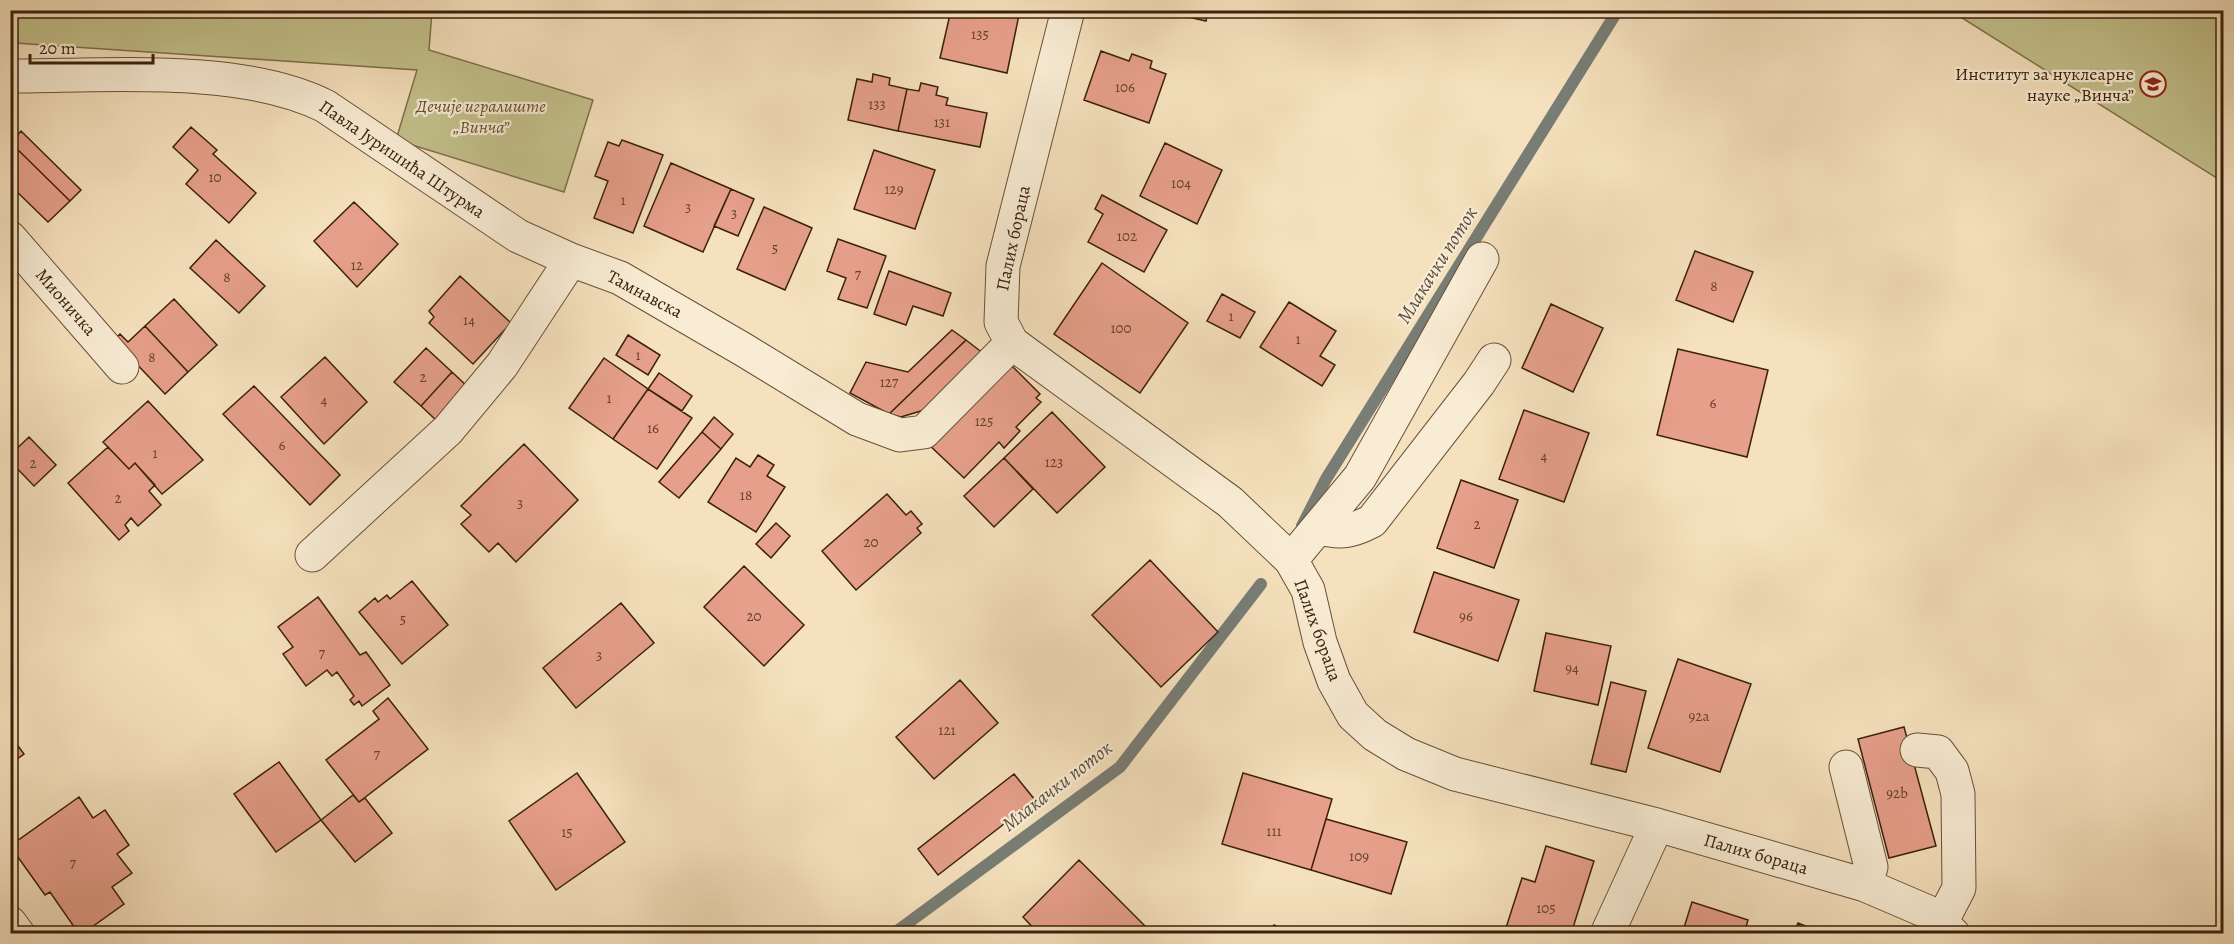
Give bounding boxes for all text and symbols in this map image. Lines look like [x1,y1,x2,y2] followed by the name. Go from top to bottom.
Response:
[971,24,989,44] house number: 135
[30,27,153,65] scale bar
[39,36,76,60] text: 20 m
[1955,62,2134,107] place label: Институт за нуклеарне науке „Винча”
[2138,69,2168,99] school or university icon: Институт за нуклеарне науке „Винча”
[1115,77,1135,97] house number: 106
[314,94,490,224] street label: Павла Јуришића Штурма
[414,94,546,139] park label: Дечије игралиште „Винча”
[868,94,886,114] house number: 133
[934,112,950,132] house number: 131
[208,167,222,187] house number: 10
[1171,173,1191,193] house number: 104
[884,179,904,199] house number: 129
[990,182,1036,293] street label: Палих бораца
[620,190,626,210] house number: 1
[685,197,691,217] house number: 3
[1390,201,1484,329] water label: Млакачки поток
[731,203,737,223] house number: 3
[1117,226,1137,246] house number: 102
[772,238,778,258] house number: 5
[351,255,363,275] house number: 12
[30,263,102,341] street label: Мионичка
[603,264,687,324] street label: Тамнавска
[855,264,862,284] house number: 7
[223,267,231,287] house number: 8
[1710,276,1718,296] house number: 8
[1228,306,1234,326] house number: 1
[463,310,475,330] house number: 14
[1110,318,1132,338] house number: 100
[1295,329,1301,349] house number: 1
[635,345,641,365] house number: 1
[148,347,156,367] house number: 8
[419,367,427,387] house number: 2
[880,372,899,392] house number: 127
[606,388,612,408] house number: 1
[321,390,328,410] house number: 4
[1710,393,1717,413] house number: 6
[975,411,993,431] house number: 125
[647,418,659,438] house number: 16
[279,435,286,455] house number: 6
[152,443,158,463] house number: 1
[1541,446,1548,466] house number: 4
[1045,452,1063,472] house number: 123
[29,453,37,473] house number: 2
[740,485,752,505] house number: 18
[114,488,122,508] house number: 2
[517,493,523,513] house number: 3
[1473,514,1481,534] house number: 2
[863,532,879,552] house number: 20
[1288,576,1348,685] street label: Палих бораца
[746,606,762,626] house number: 20
[1459,606,1473,626] house number: 96
[400,609,406,629] house number: 5
[319,643,326,663] house number: 7
[596,645,602,665] house number: 3
[1565,658,1579,678] house number: 94
[1689,706,1709,726] house number: 92a
[938,720,956,740] house number: 121
[996,734,1118,838] water label: Млакачки поток
[374,744,381,764] house number: 7
[1886,783,1908,803] house number: 92b
[1266,821,1282,841] house number: 111
[561,822,573,842] house number: 15
[1701,828,1812,881] street label: Палих бораца
[1349,846,1369,866] house number: 109
[70,853,77,873] house number: 7
[1536,898,1556,918] house number: 105

